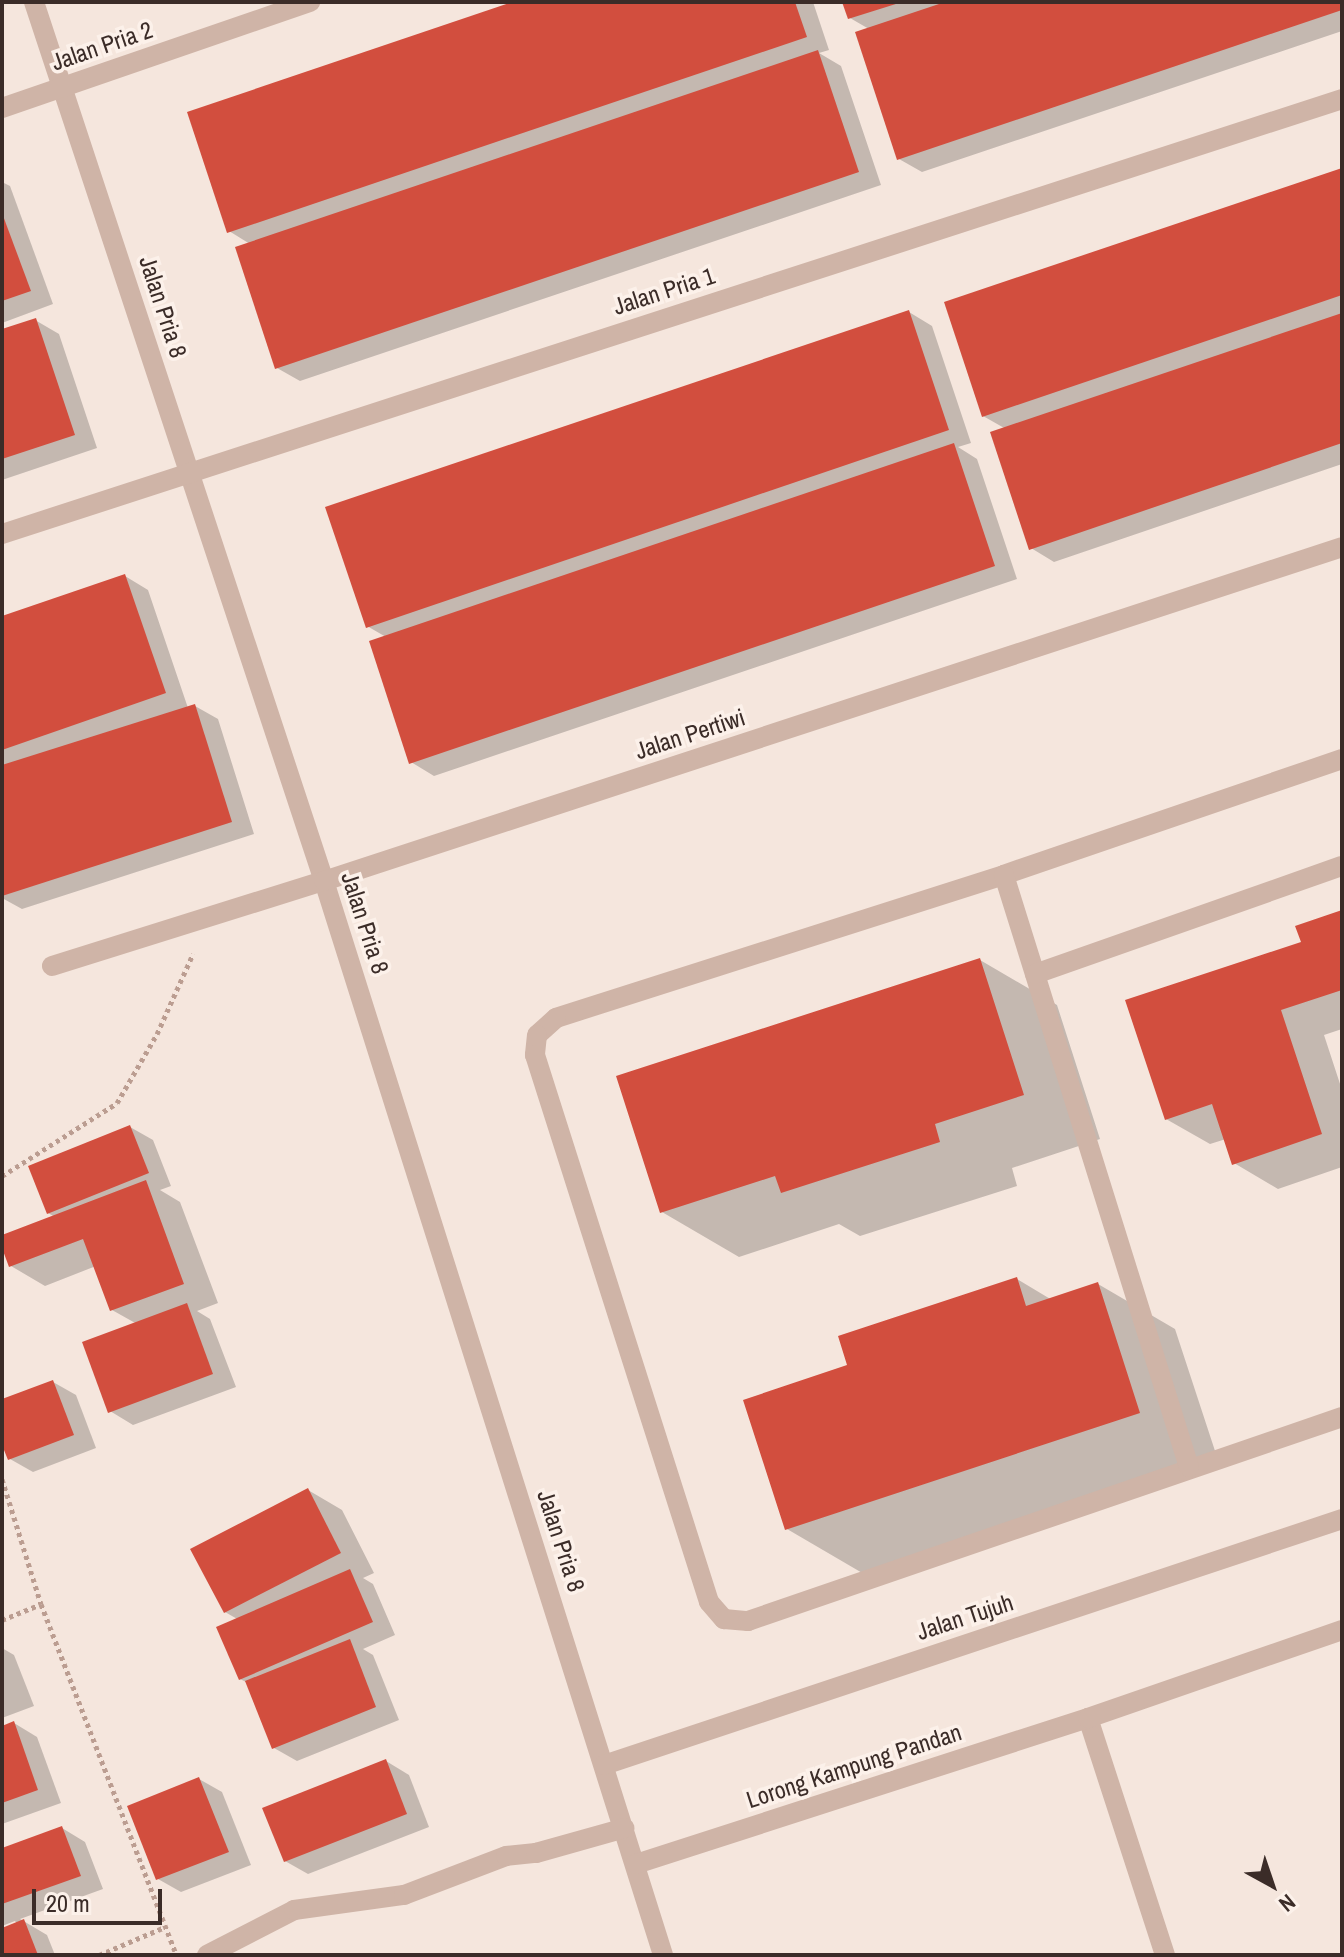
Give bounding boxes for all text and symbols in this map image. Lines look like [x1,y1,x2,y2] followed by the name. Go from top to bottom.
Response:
[48,15,156,77] street label: Jalan Pria 2
[133,253,193,361] street label: Jalan Pria 8
[610,261,718,321] street label: Jalan Pria 1
[631,703,749,765] street label: Jalan Pertiwi
[335,869,395,977] street label: Jalan Pria 8
[531,1487,591,1595] street label: Jalan Pria 8
[913,1588,1017,1646] street label: Jalan Tujuh
[743,1718,965,1814] street label: Lorong Kampung Pandan
[1232,1845,1312,1925] north arrow
[36,1873,166,1923] scale bar
[46,1887,90,1919] text: 20 m
[1273,1888,1302,1919] text: N

